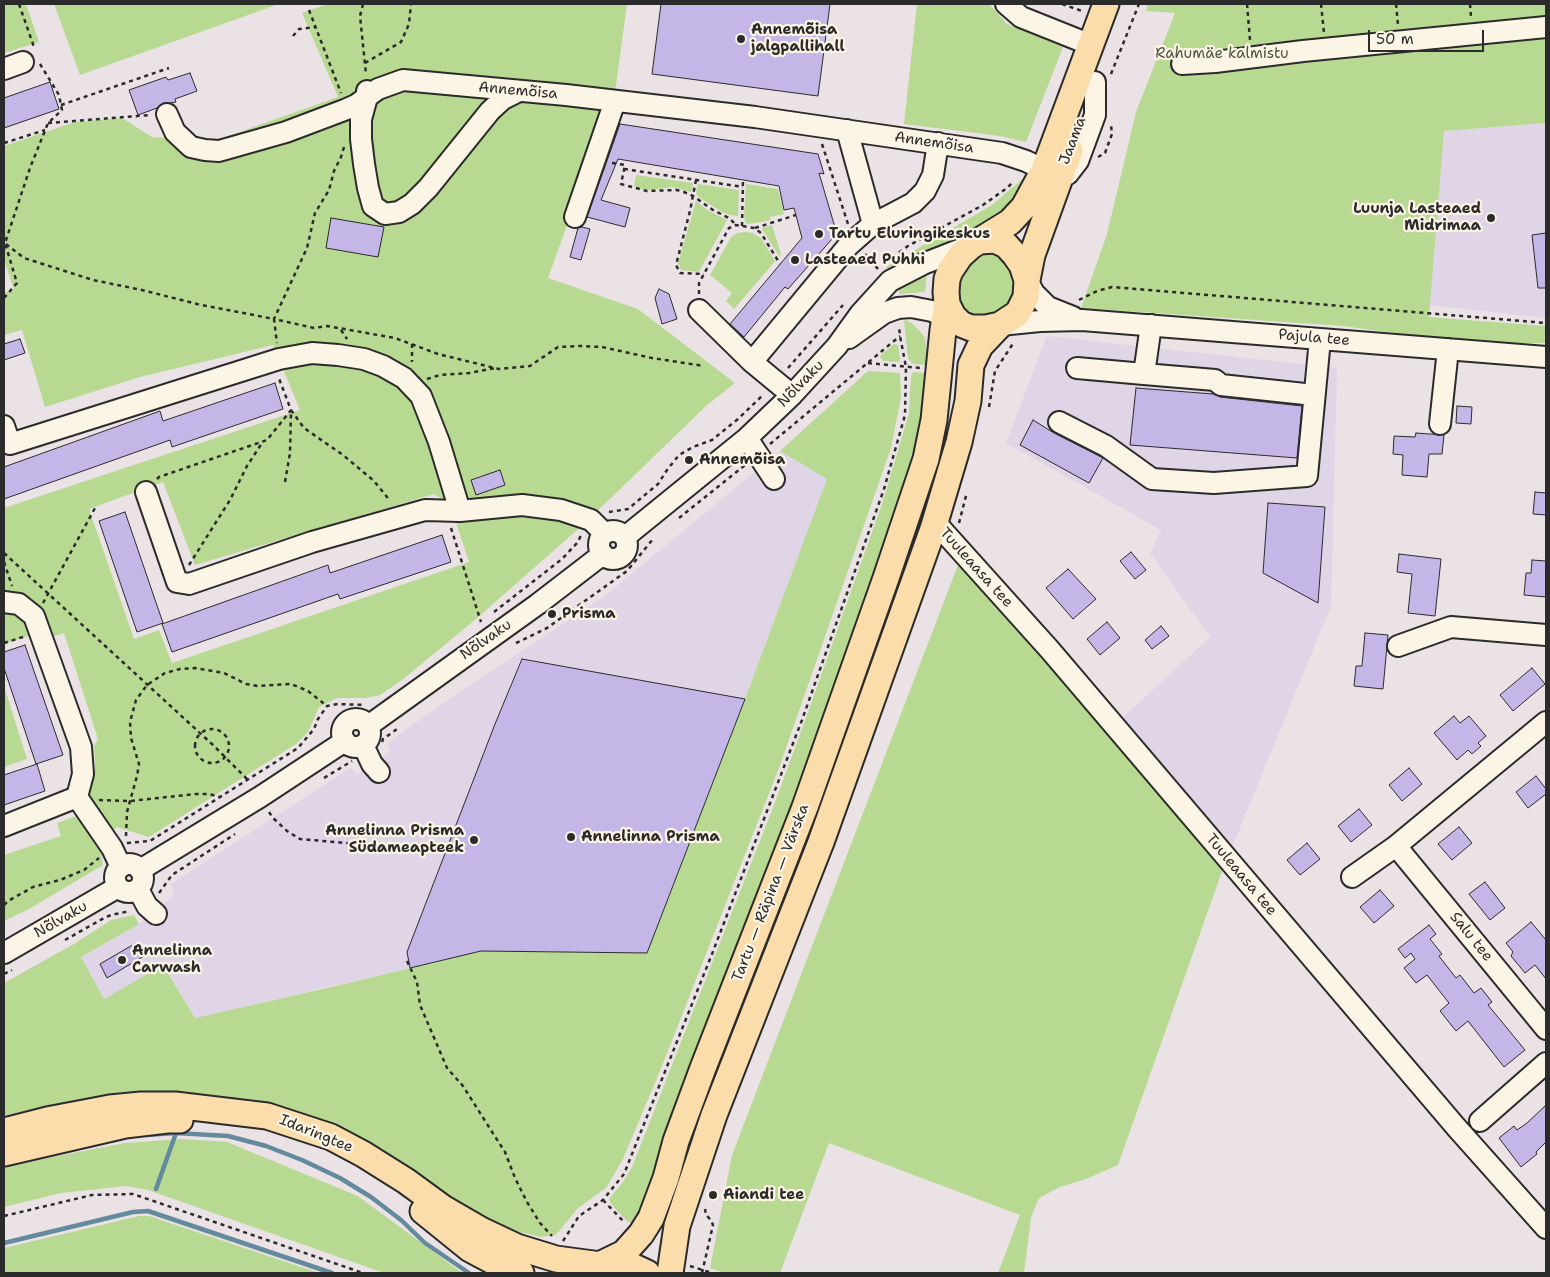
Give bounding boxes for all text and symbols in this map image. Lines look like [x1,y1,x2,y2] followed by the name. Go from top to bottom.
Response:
[1370,20,1486,52] scale bar
[751,21,845,56] place label: Annemõisa jalgpallihall
[1376,29,1414,49] text: 50 m
[735,33,747,45] marker: Annemõisa jalgpallihall
[1155,45,1289,63] park label: Rahumäe kalmistu
[477,79,559,103] street label: Annemõisa
[1056,115,1090,167] street label: Jaama
[893,129,975,157] street label: Annemõisa
[1353,200,1481,235] place label: Luunja Lasteaed Midrimaa
[1485,212,1497,224] marker: Luunja Lasteaed Midrimaa
[829,225,990,243] place label: Tartu Eluringikeskus
[813,228,825,240] marker: Tartu Eluringikeskus
[805,251,925,269] place label: Lasteaed Puhhi
[789,254,801,266] marker: Lasteaed Puhhi
[1277,326,1351,350] street label: Pajula tee
[774,357,828,411] street label: Nõlvaku
[699,451,785,469] place label: Annemõisa
[683,454,695,466] marker: Annemõisa
[936,524,1016,612] street label: Tuuleaasa tee
[562,605,616,623] place label: Prisma
[546,608,558,620] marker: Prisma
[457,616,515,664] street label: Nõlvaku
[729,802,813,984] street label: Tartu — Räpina — Värska
[325,822,464,857] place label: Annelinna Prisma Südameapteek
[581,828,720,846] place label: Annelinna Prisma
[565,831,577,843] marker: Annelinna Prisma
[1202,831,1280,919] street label: Tuuleaasa tee
[468,834,480,846] marker: Annelinna Prisma Südameapteek
[31,898,91,942] street label: Nõlvaku
[1446,909,1496,965] street label: Salu tee
[132,942,212,977] place label: Annelinna Carwash
[116,954,128,966] marker: Annelinna Carwash
[276,1111,356,1157] street label: Idaringtee
[723,1186,804,1204] place label: Aiandi tee
[707,1189,719,1201] marker: Aiandi tee

